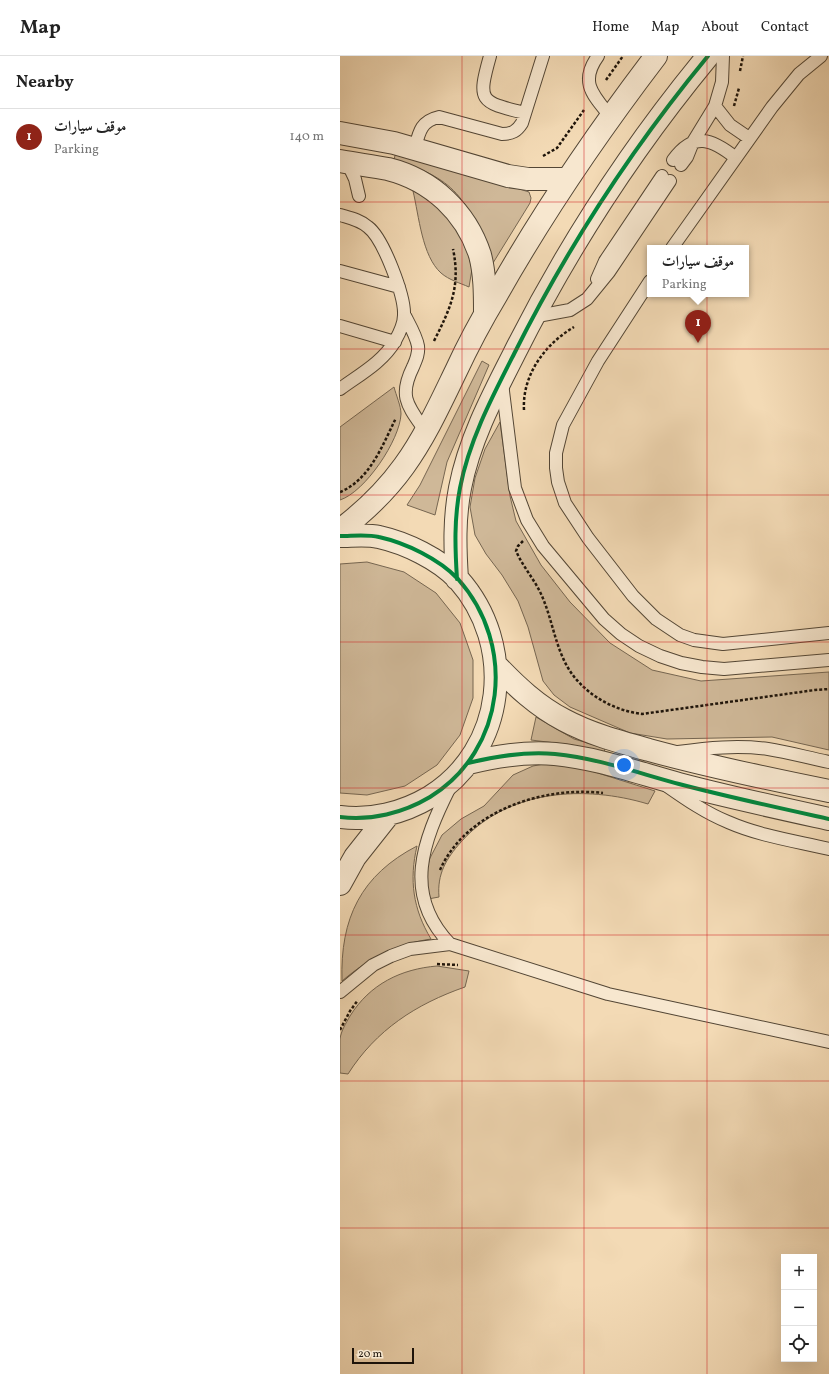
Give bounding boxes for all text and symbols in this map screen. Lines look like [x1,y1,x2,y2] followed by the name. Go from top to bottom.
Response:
[20,15,61,41] text: Map
[592,18,629,37] text: Home
[651,18,679,37] text: Map
[701,18,739,37] text: About
[761,18,809,37] text: Contact
[16,71,74,94] text: Nearby
[54,117,126,138] text: موقف سيارات
[26,128,32,146] text: 1
[290,128,324,146] text: 140 m
[54,141,99,159] text: Parking
[647,245,749,297] popup
[662,252,734,273] text: موقف سيارات
[662,276,707,294] text: Parking
[685,310,711,343] pin: 1
[614,755,634,775] your location
[781,1254,817,1362] map controls
[781,1254,817,1290] button: +
[781,1290,817,1326] button: −
[781,1326,817,1362] button: locate
[352,1346,414,1365] scale bar
[358,1347,382,1362] text: 20 m

